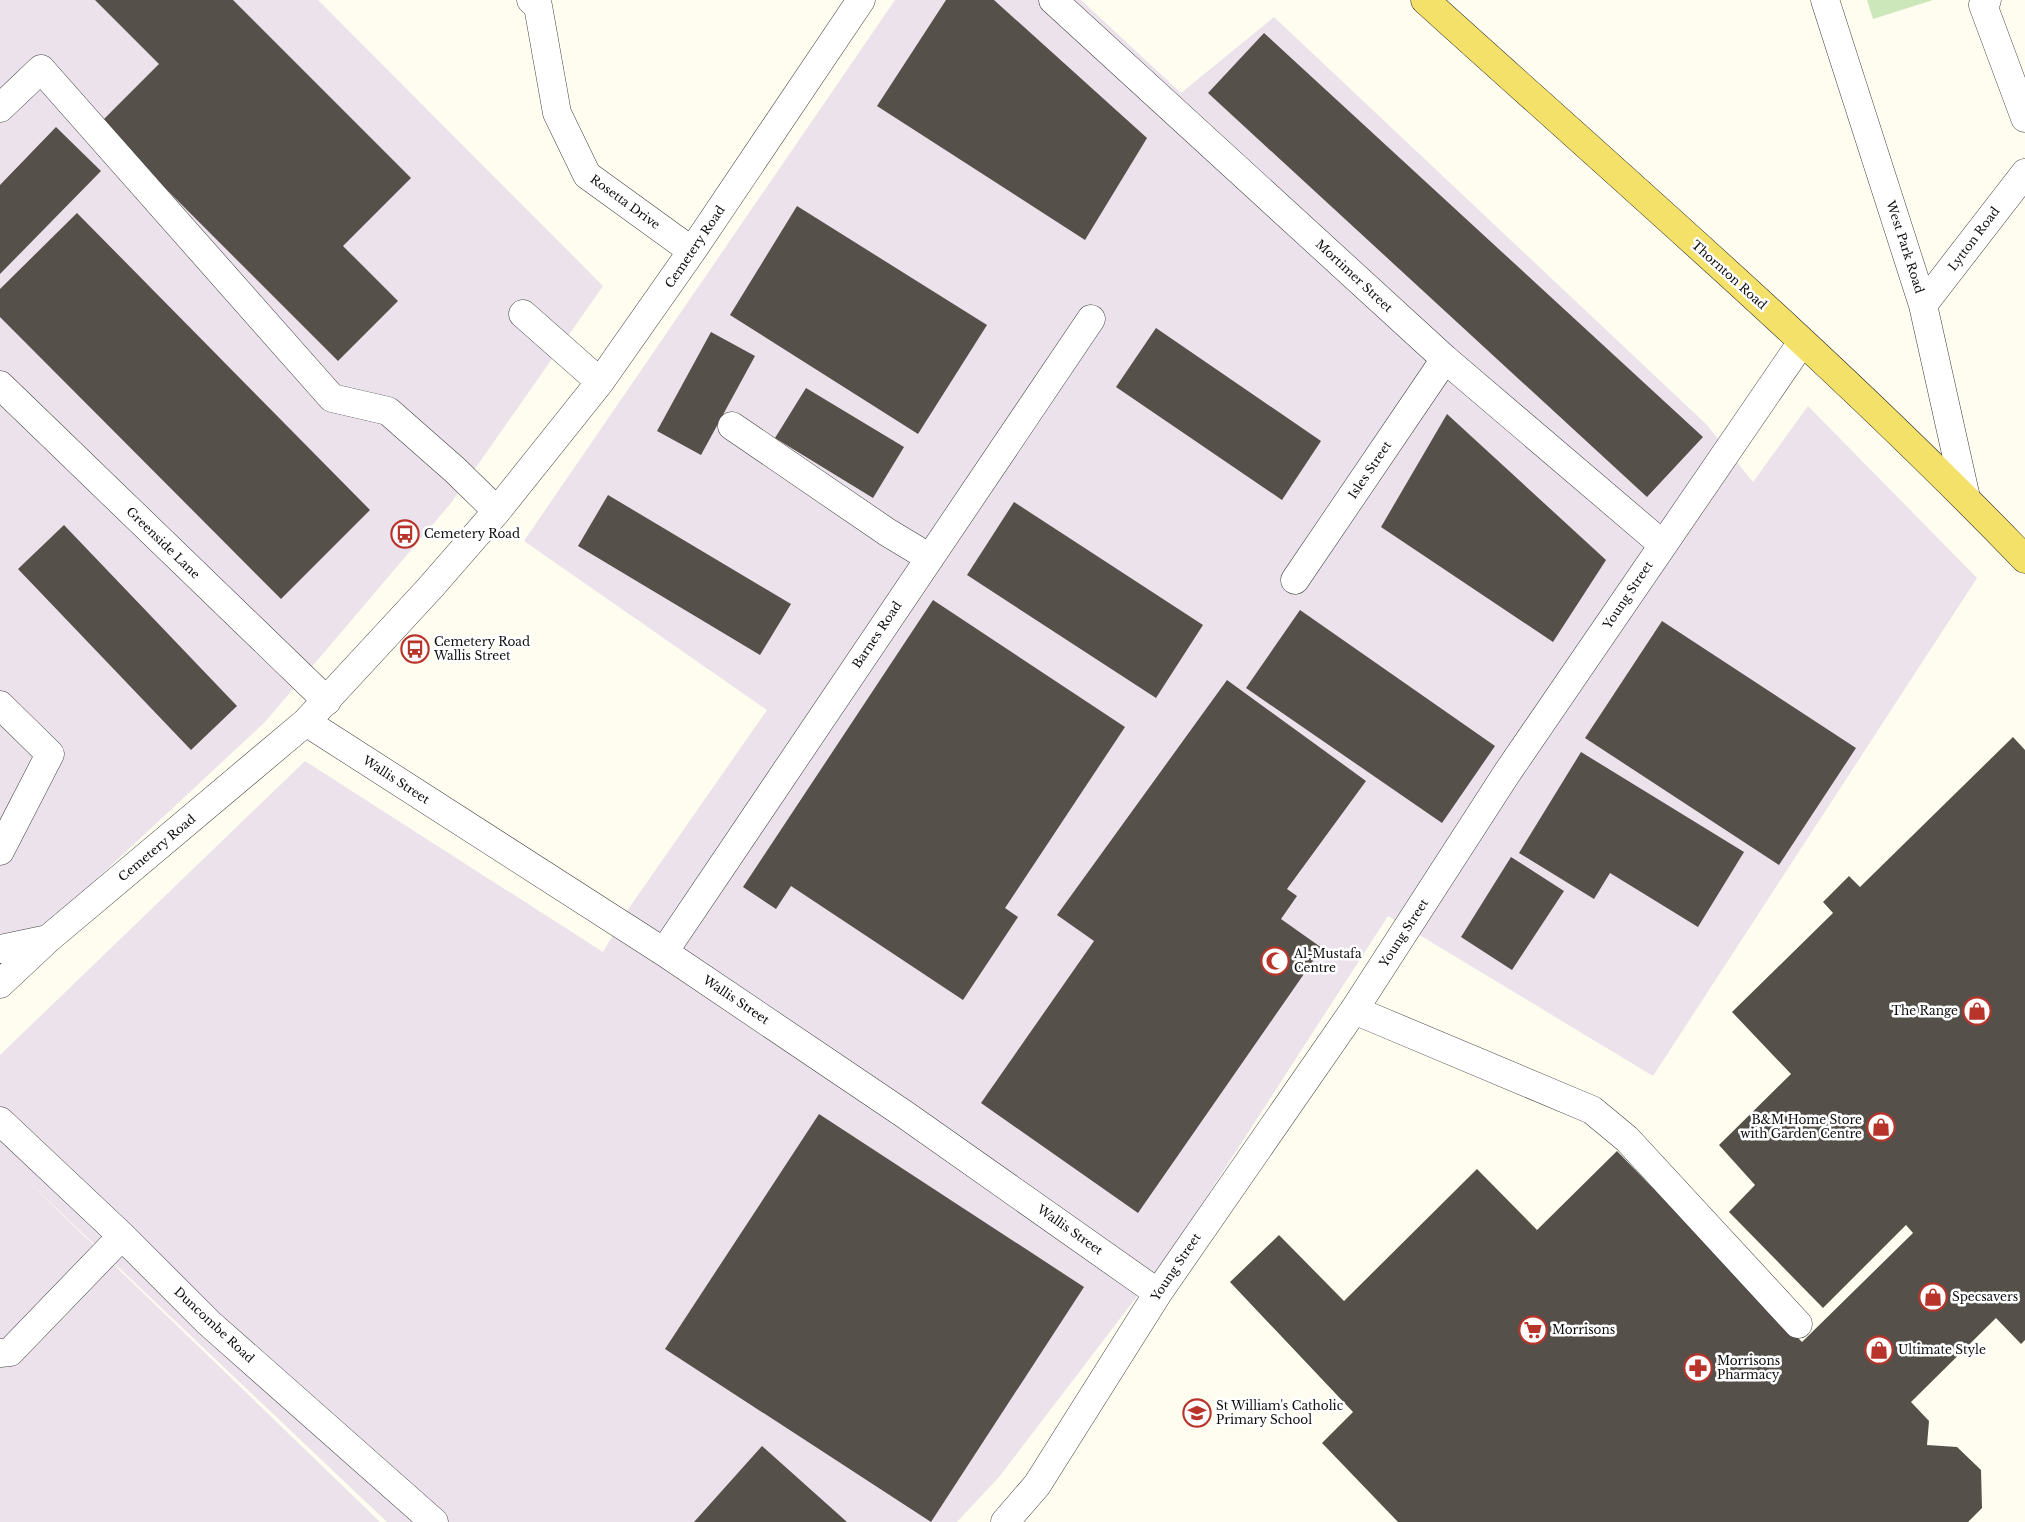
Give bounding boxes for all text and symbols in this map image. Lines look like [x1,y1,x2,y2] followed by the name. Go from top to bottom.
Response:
[587,171,663,232] street label: Rosetta Drive
[1883,198,1928,295] street label: West Park Road
[662,203,728,291] street label: Cemetery Road
[1945,204,2002,274] street label: Lytton Road
[1313,236,1396,315] street label: Mortimer Street
[1689,237,1770,312] street label: Thornton Road
[1345,438,1395,501] street label: Isles Street
[123,504,203,582] street label: Greenside Lane
[390,519,420,549] bus stop icon: Cemetery Road
[424,526,520,541] place label: Cemetery Road
[1599,558,1656,632] street label: Young Street
[849,598,904,671] street label: Barnes Road
[400,634,430,664] bus stop icon: Cemetery Road Wallis Street
[433,634,530,663] place label: Cemetery Road Wallis Street
[359,752,433,807] street label: Wallis Street
[115,811,198,884] street label: Cemetery Road
[1375,895,1431,971] street label: Young Street
[1260,946,1290,976] mosque icon: Al-Mustafa Centre
[1293,946,1362,975] place label: Al-Mustafa Centre
[700,971,773,1027] street label: Wallis Street
[1962,996,1992,1026] shop icon: The Range
[1891,1003,1958,1018] place label: The Range
[1740,1112,1862,1141] place label: B&M Home Store with Garden Centre
[1866,1112,1896,1142] shop icon: B&M Home Store with Garden Centre
[1034,1201,1106,1258] street label: Wallis Street
[1147,1230,1204,1304] street label: Young Street
[1918,1282,1948,1312] shop icon: Specsavers
[171,1284,258,1366] street label: Duncombe Road
[1952,1289,2018,1304] place label: Specsavers
[1518,1315,1548,1345] supermarket icon: Morrisons
[1552,1322,1615,1337] place label: Morrisons
[1864,1335,1894,1365] shop icon: Ultimate Style
[1898,1342,1986,1357] place label: Ultimate Style
[1683,1353,1713,1383] pharmacy icon: Morrisons Pharmacy
[1717,1353,1780,1382] place label: Morrisons Pharmacy
[1182,1398,1212,1428] school or university icon: St William's Catholic Primary School
[1216,1398,1344,1427] place label: St William's Catholic Primary School

